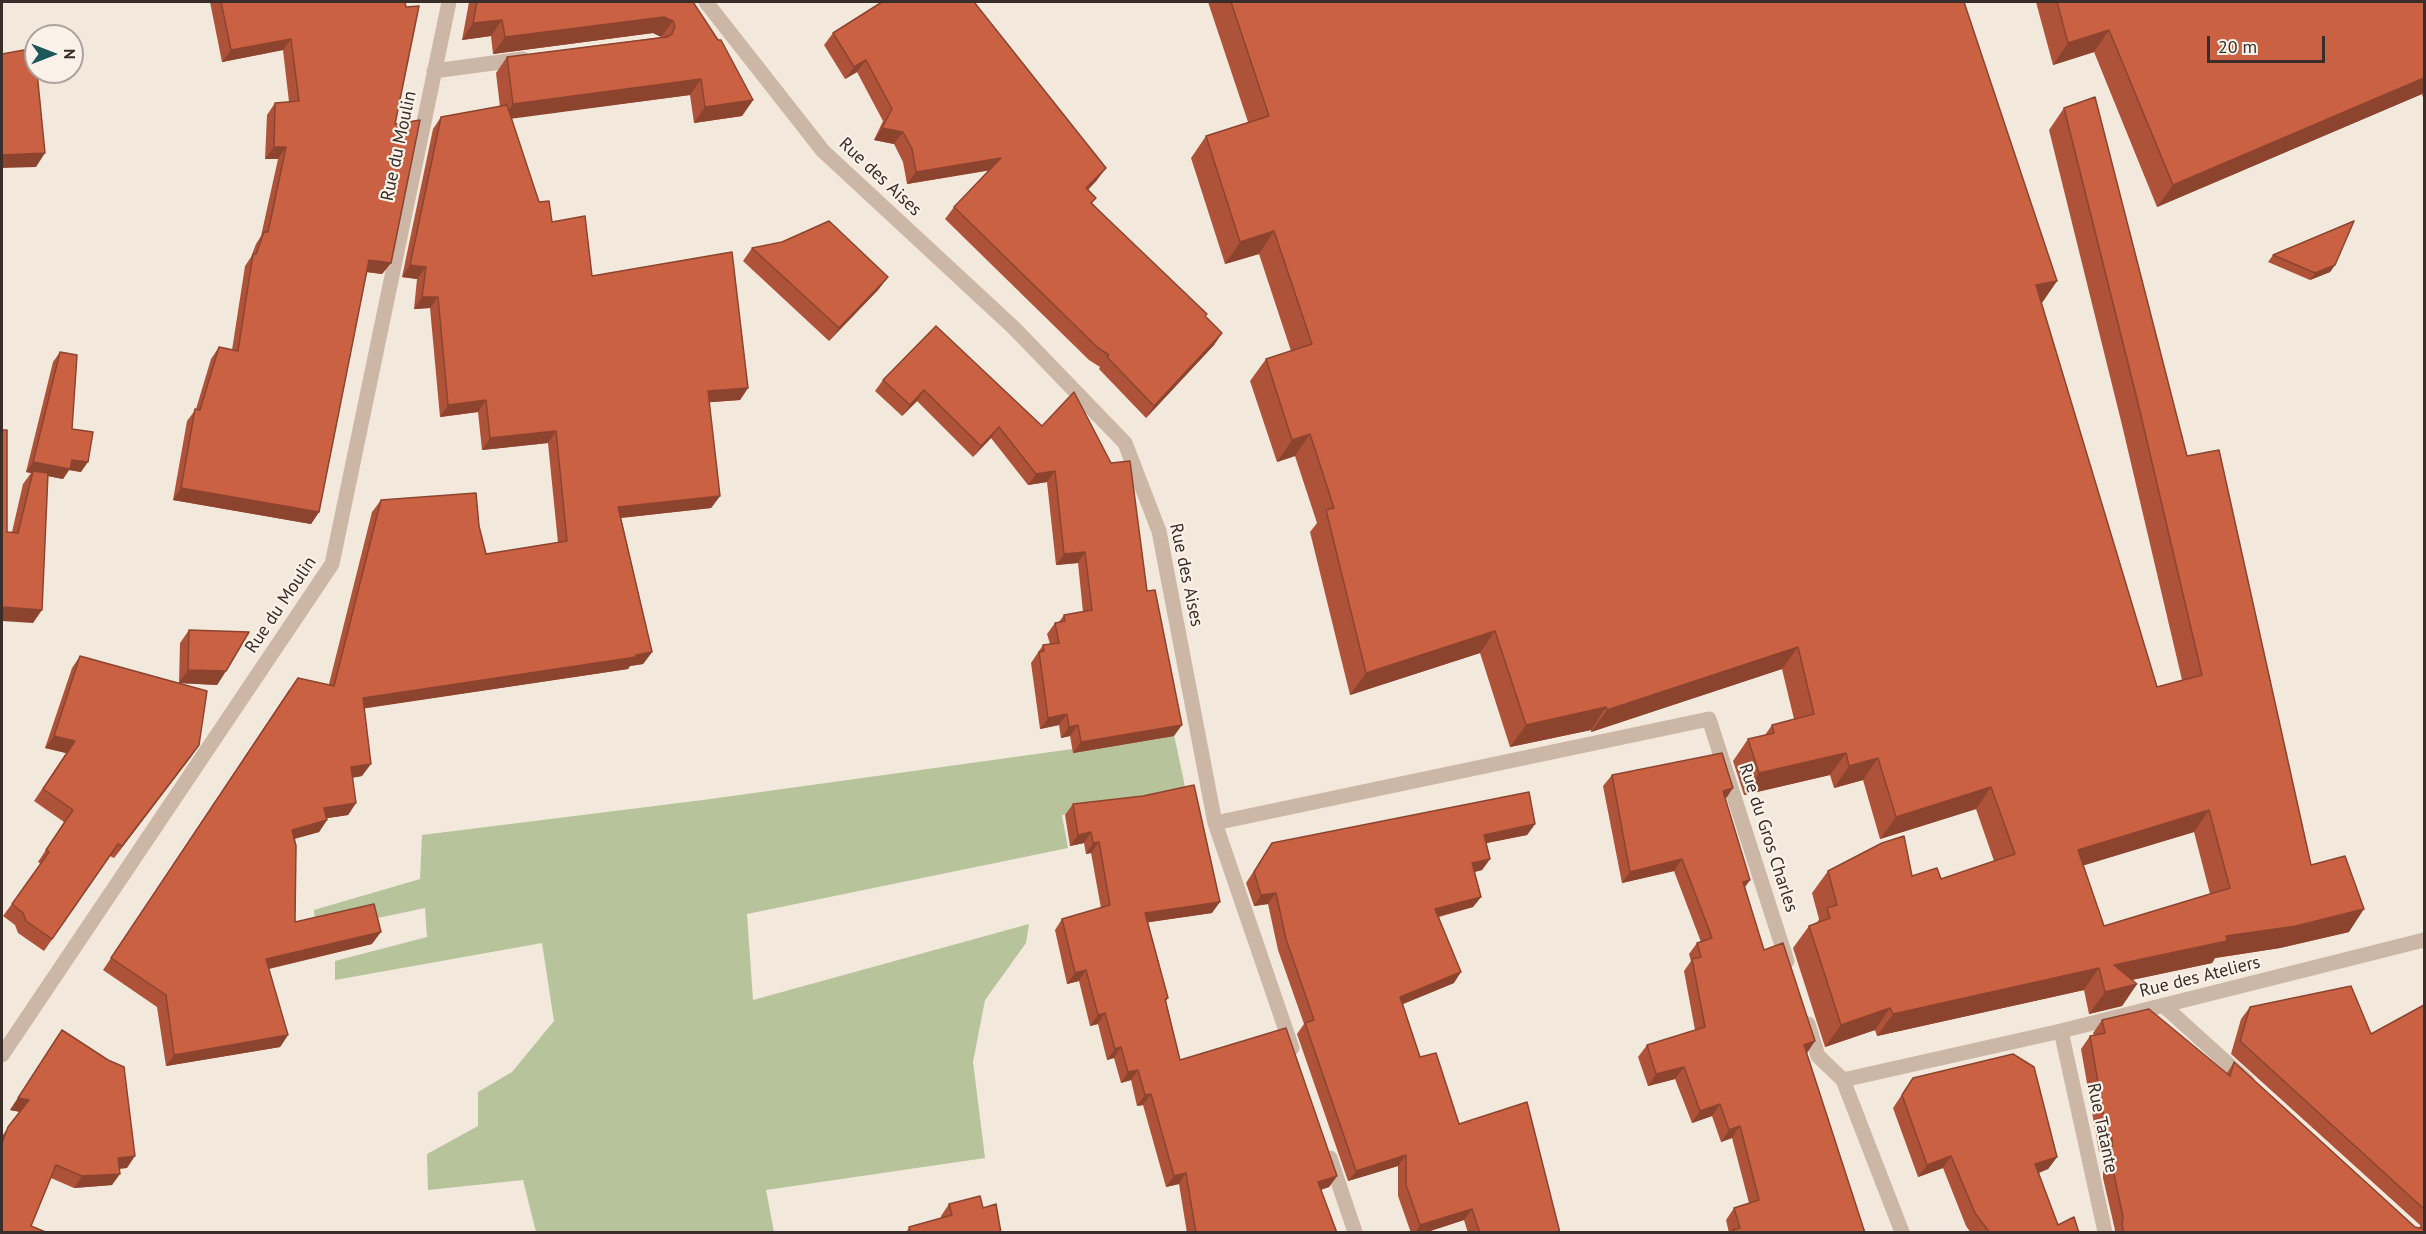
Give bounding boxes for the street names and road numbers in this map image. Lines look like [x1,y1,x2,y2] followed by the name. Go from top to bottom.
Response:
[377,89,421,203] street label: Rue du Moulin
[834,133,926,221] street label: Rue des Aises
[1165,521,1207,629] street label: Rue des Aises
[241,553,321,657] street label: Rue du Moulin
[1734,761,1802,915] street label: Rue du Gros Charles
[2137,952,2263,1002] street label: Rue des Ateliers
[2082,1081,2122,1175] street label: Rue Tatante

